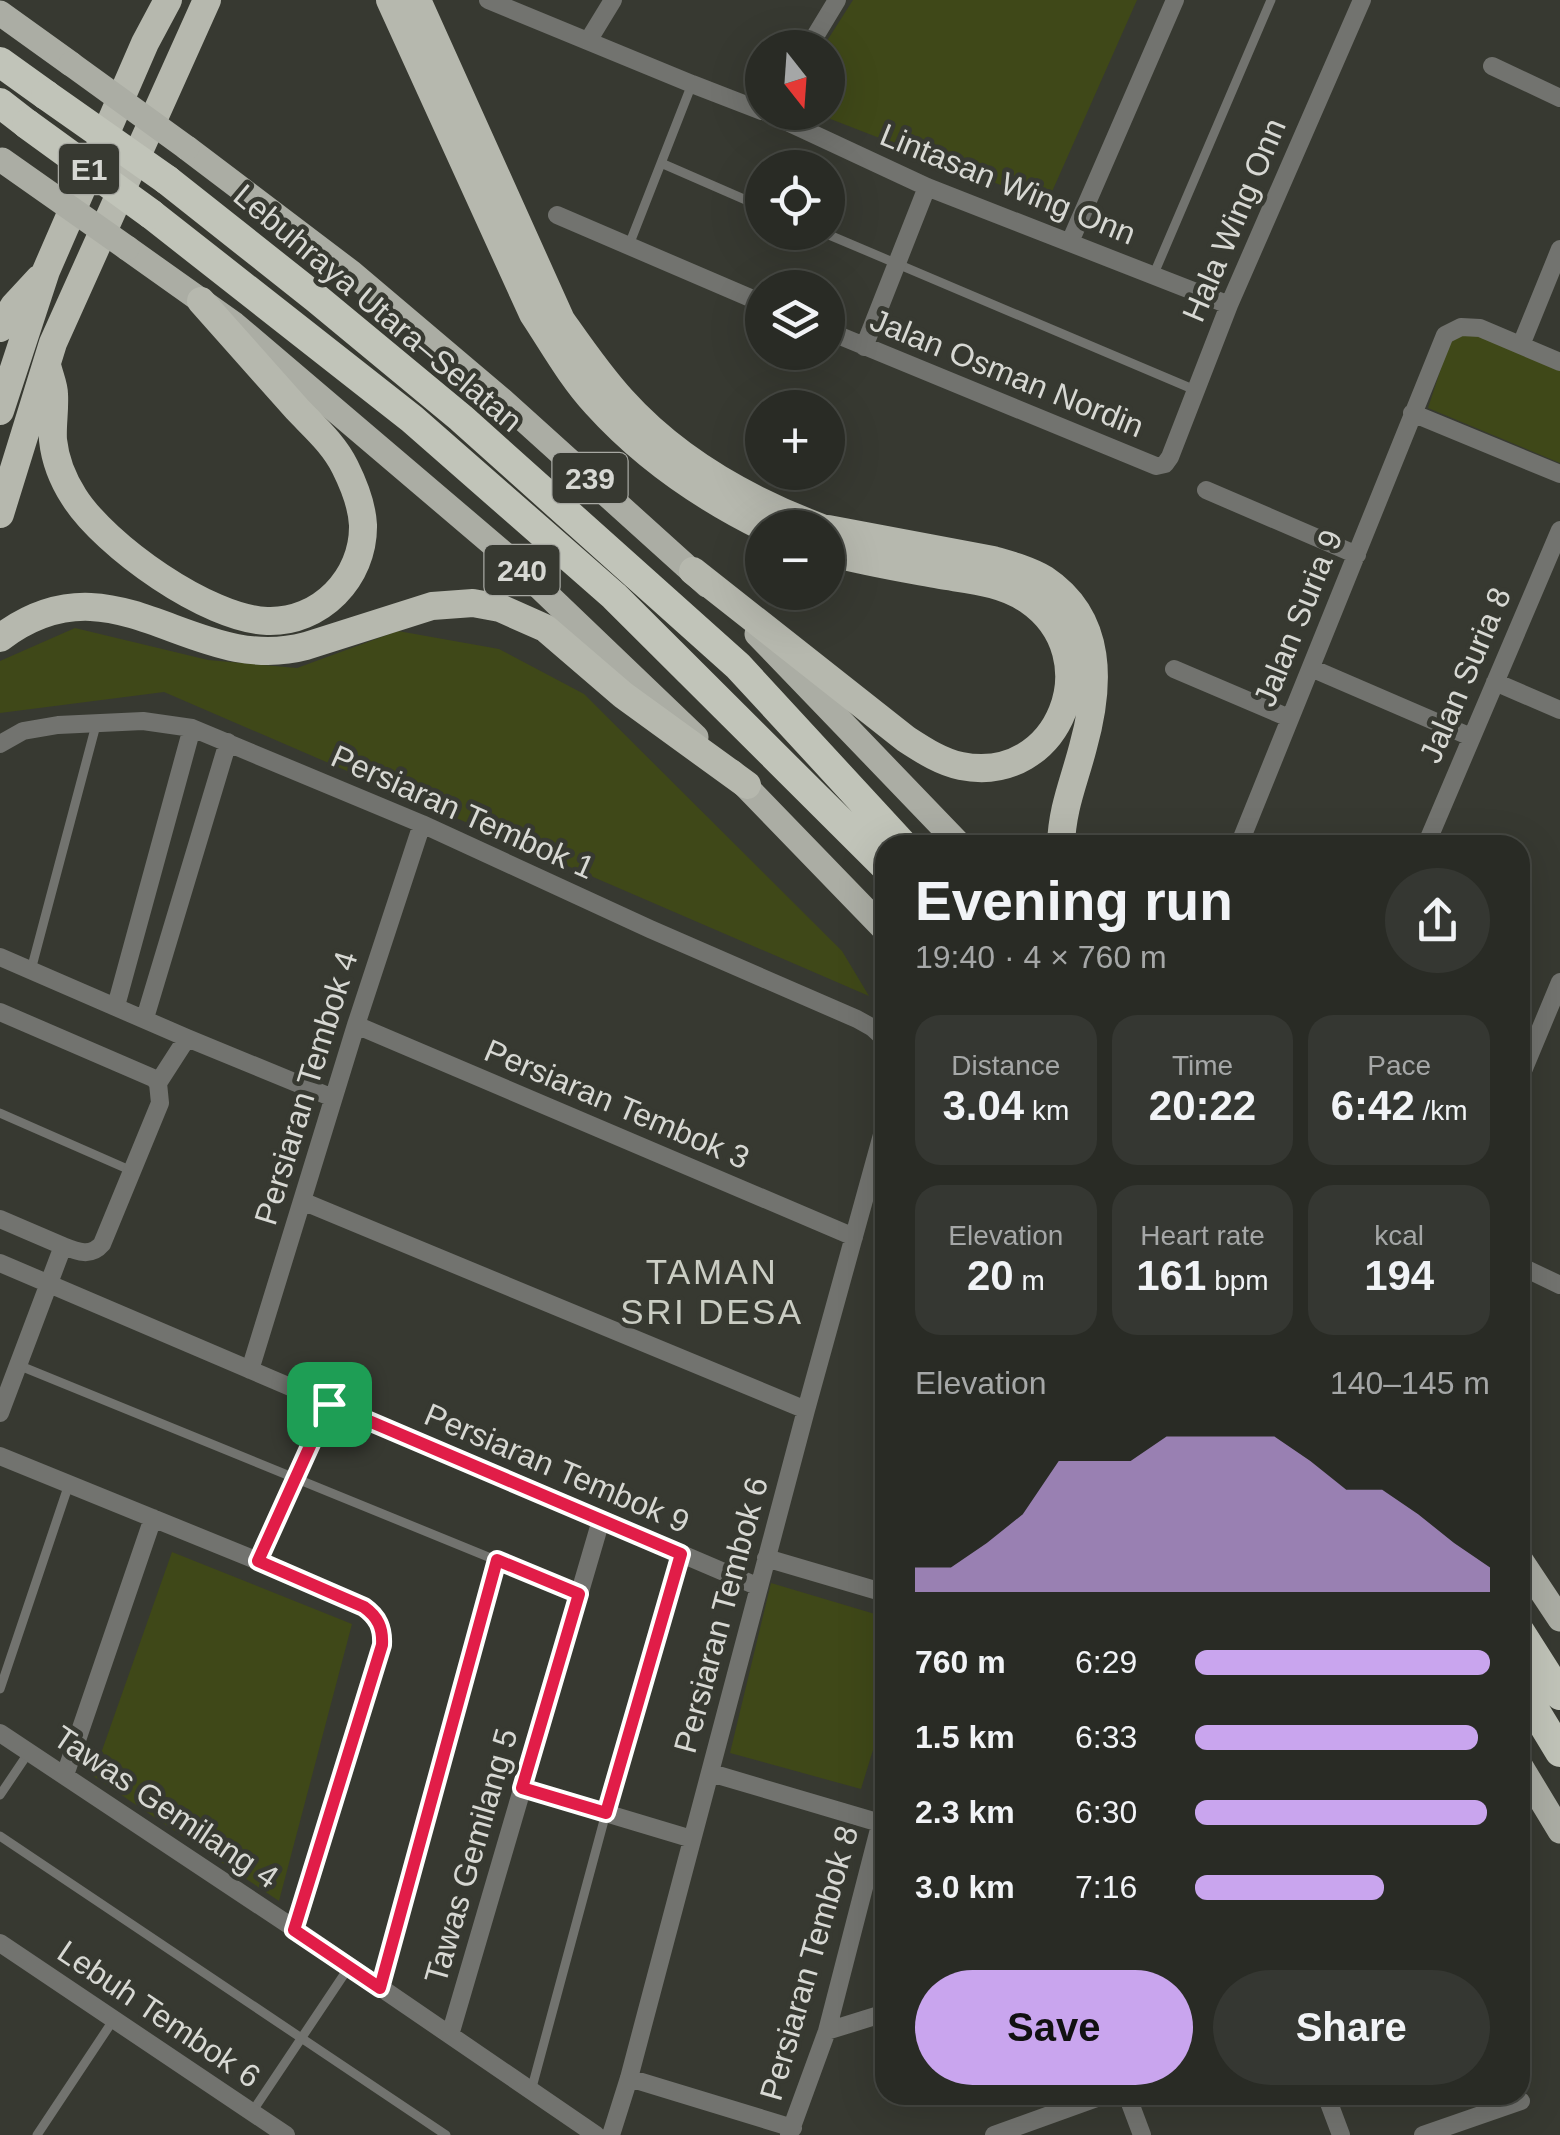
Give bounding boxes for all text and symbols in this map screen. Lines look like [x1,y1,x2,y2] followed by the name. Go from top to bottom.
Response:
[745,30,845,130] north arrow
[745,30,845,610] map controls
[1175,113,1293,327] street label: Hala Wing Onn
[875,116,1141,252] street label: Lintasan Wing Onn
[59,144,119,194] road number: E1
[745,150,845,250] button: locate
[227,177,529,439] street label: Lebuhraya Utara–Selatan
[745,270,845,370] button: layers
[865,302,1149,444] street label: Jalan Osman Nordin
[745,390,845,490] button: +
[552,453,628,503] road number: 239
[745,510,845,610] button: −
[1246,525,1350,711] street label: Jalan Suria 9
[484,545,560,595] road number: 240
[1412,582,1518,768] street label: Jalan Suria 8
[326,738,600,886] street label: Persiaran Tembok 1
[1385,868,1490,973] button: share
[915,870,1233,932] text: Evening run
[915,939,1167,975] text: 19:40 · 4 × 760 m
[247,947,365,1229] street label: Persiaran Tembok 4
[479,1032,755,1176] street label: Persiaran Tembok 3
[951,1050,1060,1081] text: Distance
[1172,1050,1233,1081] text: Time
[1367,1050,1431,1081] text: Pace
[942,1082,1024,1129] text: 3.04
[1149,1082,1256,1129] text: 20:22
[1331,1082,1415,1129] text: 6:42
[1024,1095,1069,1126] text: km
[1415,1095,1468,1126] text: /km
[948,1220,1063,1251] text: Elevation
[1140,1220,1265,1251] text: Heart rate
[1374,1220,1424,1251] text: kcal
[620,1252,804,1331] district label: TAMAN SRI DESA
[967,1252,1014,1299] text: 20
[1136,1252,1206,1299] text: 161
[1364,1252,1434,1299] text: 194
[1014,1265,1045,1296] text: m
[1206,1265,1269,1296] text: bpm
[287,1362,372,1447] pin
[915,1365,1047,1401] text: Elevation
[1330,1365,1490,1401] text: 140–145 m
[302,1377,357,1432] icon: arrive
[419,1396,695,1540] street label: Persiaran Tembok 9
[667,1473,775,1757] street label: Persiaran Tembok 6
[915,1644,1006,1680] text: 760 m
[1075,1644,1137,1680] text: 6:29
[47,1718,285,1896] street label: Tawas Gemilang 4
[915,1719,1015,1755] text: 1.5 km
[1075,1719,1137,1755] text: 6:33
[417,1725,525,1987] street label: Tawas Gemilang 5
[915,1794,1015,1830] text: 2.3 km
[1075,1794,1137,1830] text: 6:30
[753,1822,865,2104] street label: Persiaran Tembok 8
[915,1869,1015,1905] text: 3.0 km
[1075,1869,1137,1905] text: 7:16
[51,1933,267,2095] street label: Lebuh Tembok 6
[915,1970,1193,2085] button: Save
[1213,1970,1490,2085] button: Share

